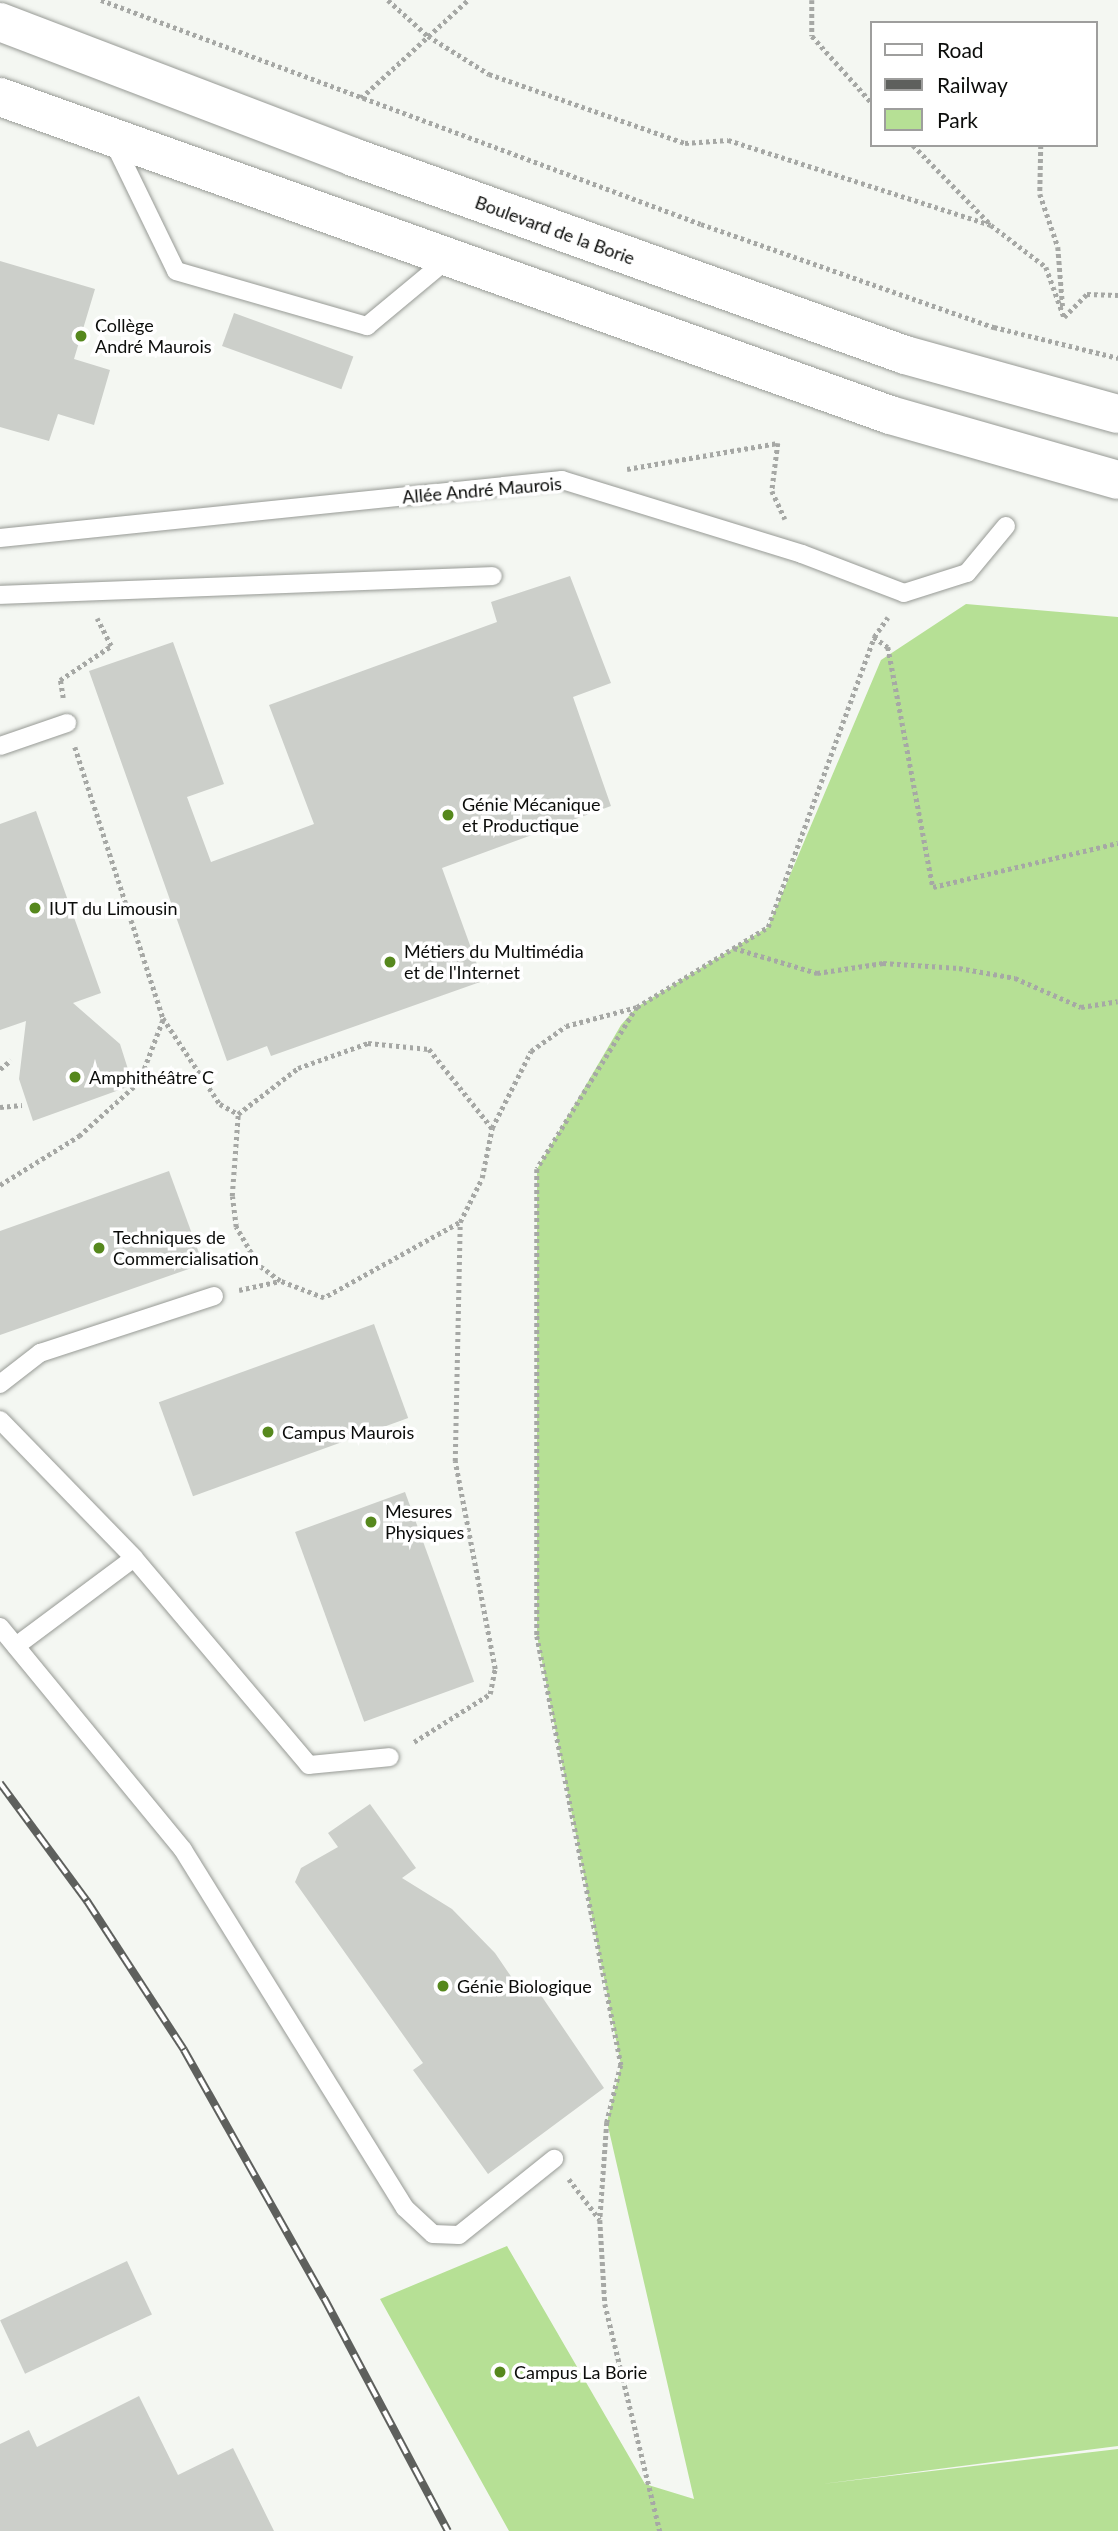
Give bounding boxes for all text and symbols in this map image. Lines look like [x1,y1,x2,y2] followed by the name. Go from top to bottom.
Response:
[870,21,1097,147] legend
[937,37,984,62] text: Road
[937,72,1008,97] text: Railway
[937,107,978,132] text: Park
[472,191,638,269] street label: Boulevard de la Borie
[95,315,211,358] place label: Collège André Maurois
[73,328,89,344] marker: Collège André Maurois
[401,472,563,508] street label: Allée André Maurois
[462,794,600,836] place label: Génie Mécanique et Productique
[440,807,456,823] marker: Génie Mécanique et Productique
[49,897,178,919] place label: IUT du Limousin
[27,900,43,916] marker: IUT du Limousin
[404,941,584,984] place label: Métiers du Multimédia et de l'Internet
[382,954,398,970] marker: Métiers du Multimédia et de l'Internet
[89,1066,214,1088] place label: Amphithéâtre C
[67,1069,83,1085] marker: Amphithéâtre C
[113,1227,259,1270] place label: Techniques de Commercialisation
[91,1240,107,1256] marker: Techniques de Commercialisation
[282,1421,414,1443] place label: Campus Maurois
[260,1424,276,1440] marker: Campus Maurois
[385,1501,464,1544] place label: Mesures Physiques
[363,1514,379,1530] marker: Mesures Physiques
[457,1975,592,1997] place label: Génie Biologique
[435,1978,451,1994] marker: Génie Biologique
[514,2361,647,2383] place label: Campus La Borie
[492,2364,508,2380] marker: Campus La Borie

